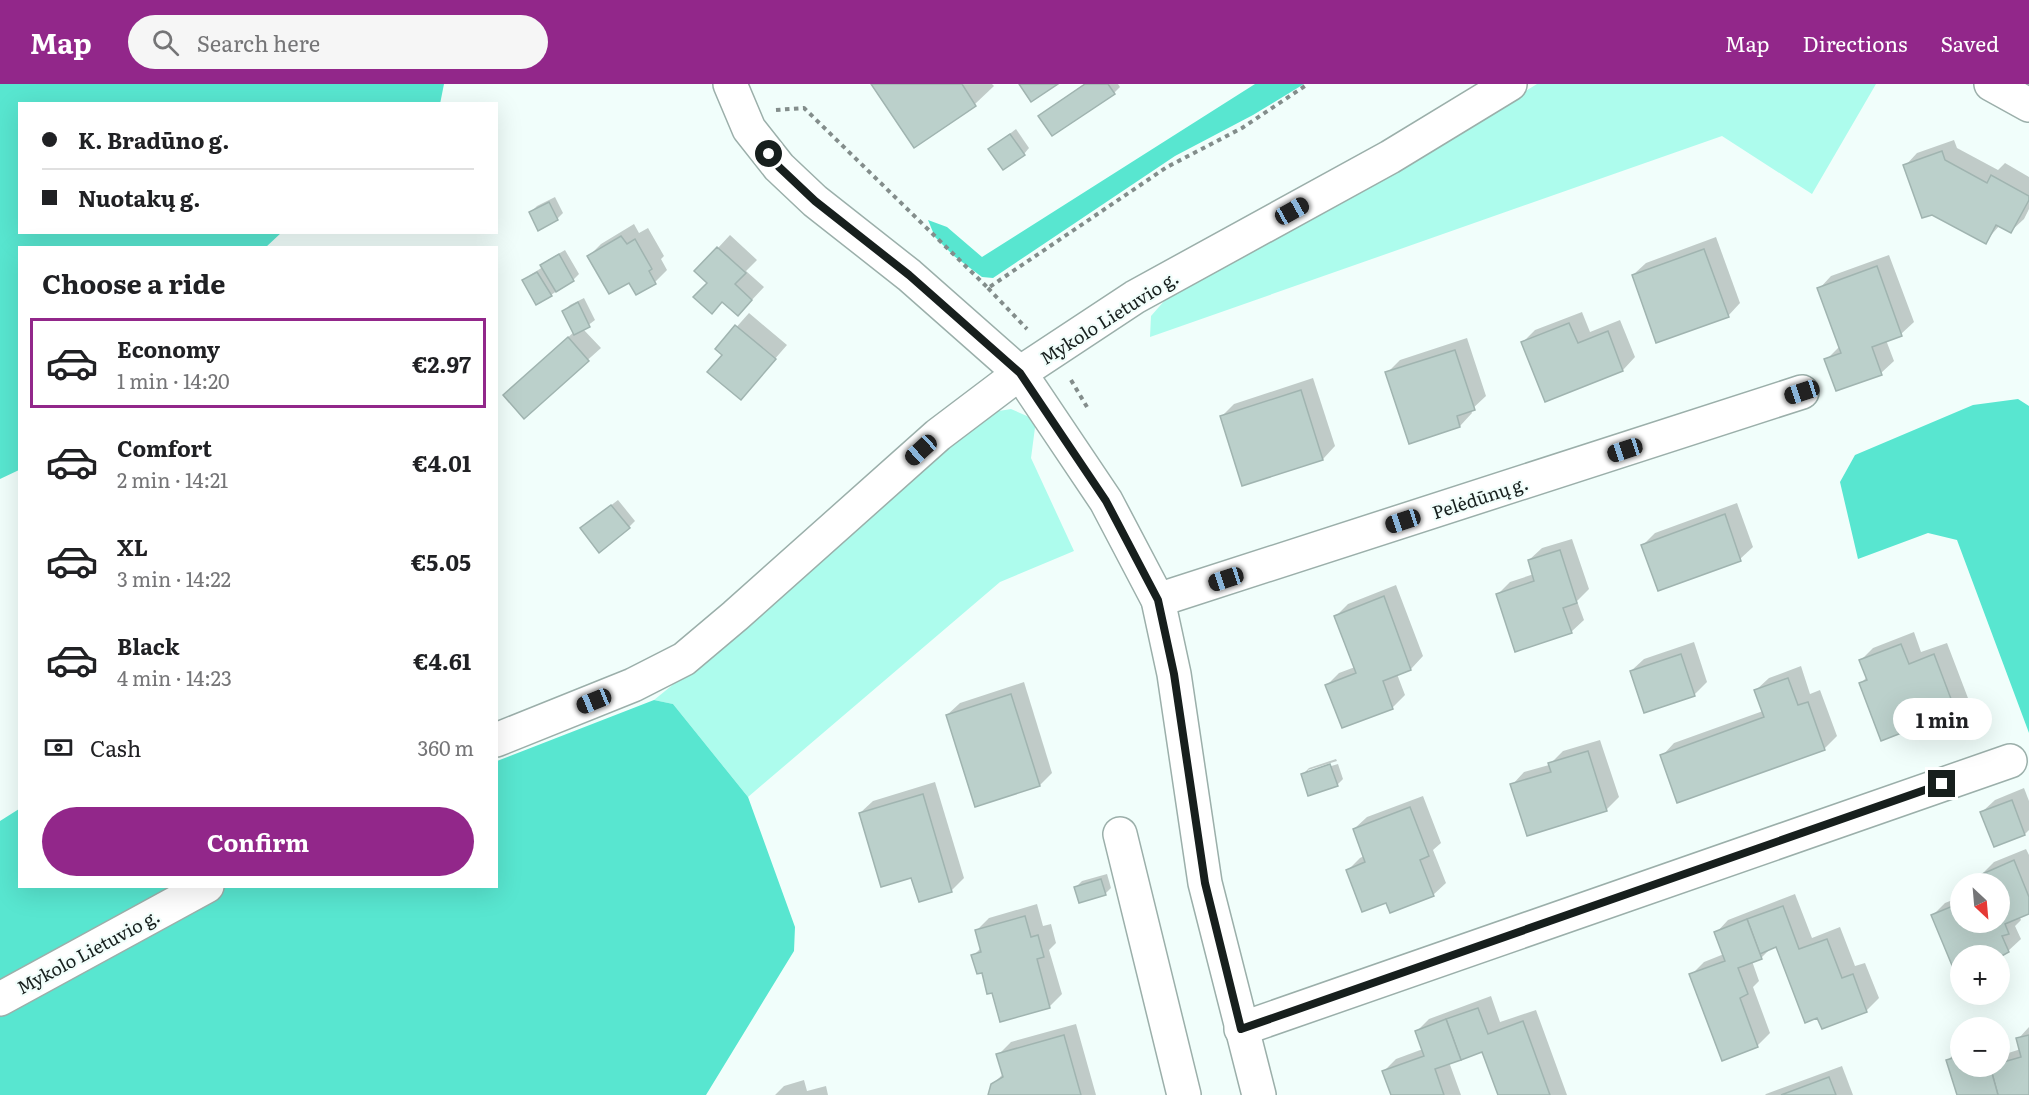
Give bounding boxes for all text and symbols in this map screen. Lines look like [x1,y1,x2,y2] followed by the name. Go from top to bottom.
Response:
[128,15,548,69] search box
[30,21,92,63] text: Map
[149,26,182,59] icon: search
[197,26,320,59] text: Search here
[1725,27,1770,58] text: Map
[1803,27,1908,58] text: Directions
[1941,27,1999,58] text: Saved
[78,123,229,156] text: K. Bradūno g.
[755,140,782,167] route start
[78,181,200,214] text: Nuotakų g.
[1272,194,1312,228] car
[42,262,225,302] text: Choose a ride
[1034,263,1184,371] street label: Mykolo Lietuvio g.
[117,332,220,365] text: Economy
[45,336,99,390] icon: car
[412,347,471,380] text: €2.97
[117,365,230,395] text: 1 min · 14:20
[1782,378,1822,406] car
[117,431,212,464] text: Comfort
[902,431,940,469] car
[45,435,99,489] icon: car
[1605,436,1645,464] car
[413,446,471,479] text: €4.01
[117,464,228,494] text: 2 min · 14:21
[1429,469,1531,525] street label: Pelėdūnų g.
[1383,507,1423,535] car
[117,530,148,563] text: XL
[45,534,99,588] icon: car
[411,545,471,578] text: €5.05
[117,563,231,593] text: 3 min · 14:22
[1206,565,1246,593] car
[117,629,179,662] text: Black
[45,633,99,687] icon: car
[413,644,471,677] text: €4.61
[117,662,232,692] text: 4 min · 14:23
[574,686,614,716] car
[1892,697,1992,739] callout: 1 min
[1916,704,1969,734] text: 1 min
[42,731,75,764] icon: cash
[90,731,141,764] text: Cash
[417,732,474,762] text: 360 m
[1928,770,1955,797] route end
[42,807,474,876] button: Confirm
[1950,873,2010,933] north arrow
[1950,873,2010,1077] map controls
[12,902,164,1000] street label: Mykolo Lietuvio g.
[1950,945,2010,1005] button: +
[1950,1017,2010,1077] button: −

